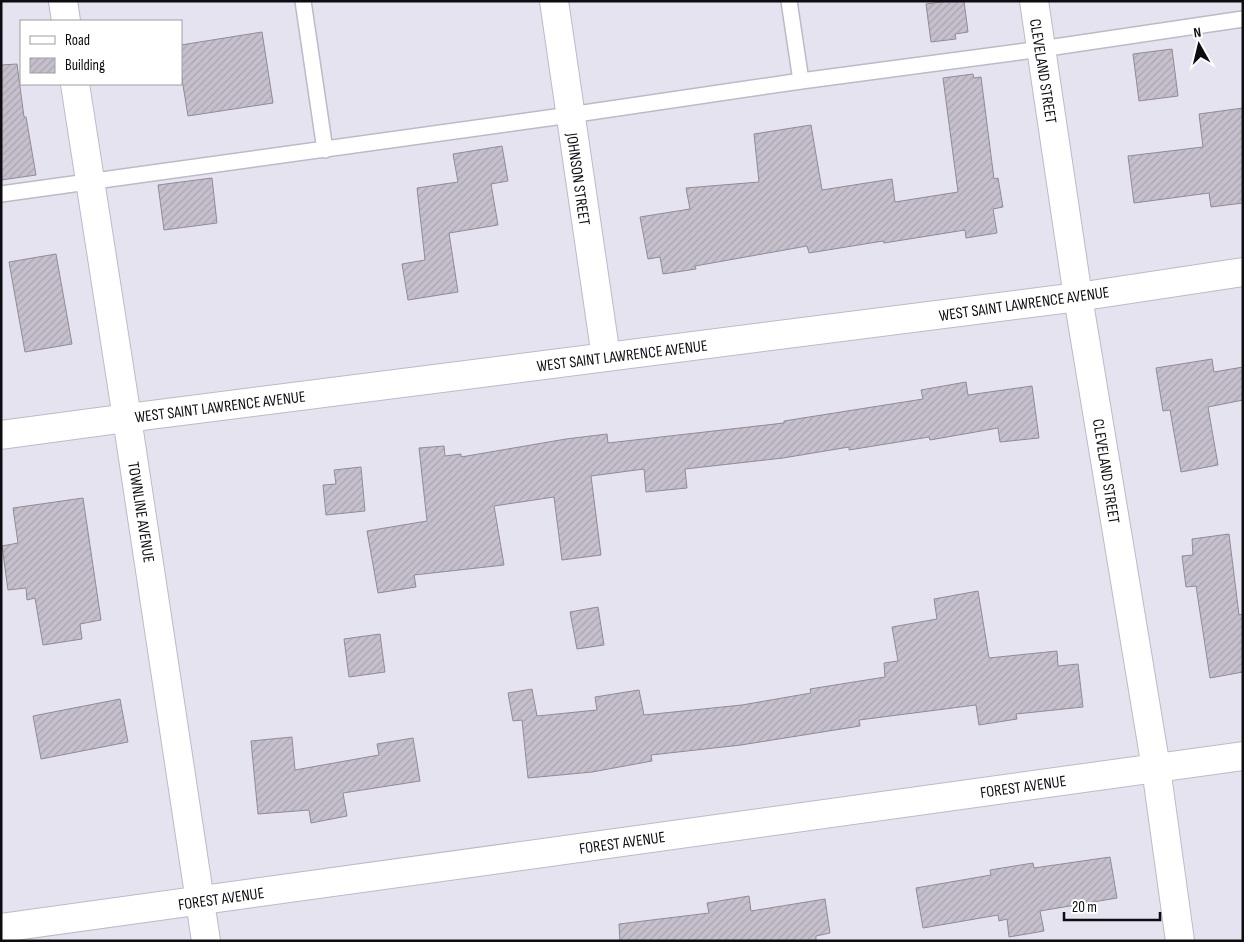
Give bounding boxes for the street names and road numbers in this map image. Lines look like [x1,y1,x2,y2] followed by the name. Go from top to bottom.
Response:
[1025,17,1060,126] street label: CLEVELAND STREET
[561,131,593,227] street label: JOHNSON STREET
[938,283,1111,326] street label: WEST SAINT LAWRENCE AVENUE
[536,337,709,376] street label: WEST SAINT LAWRENCE AVENUE
[134,388,307,427] street label: WEST SAINT LAWRENCE AVENUE
[1088,417,1123,526] street label: CLEVELAND STREET
[123,460,158,564] street label: TOWNLINE AVENUE
[979,772,1067,803] street label: FOREST AVENUE
[578,828,666,859] street label: FOREST AVENUE
[177,884,265,915] street label: FOREST AVENUE

